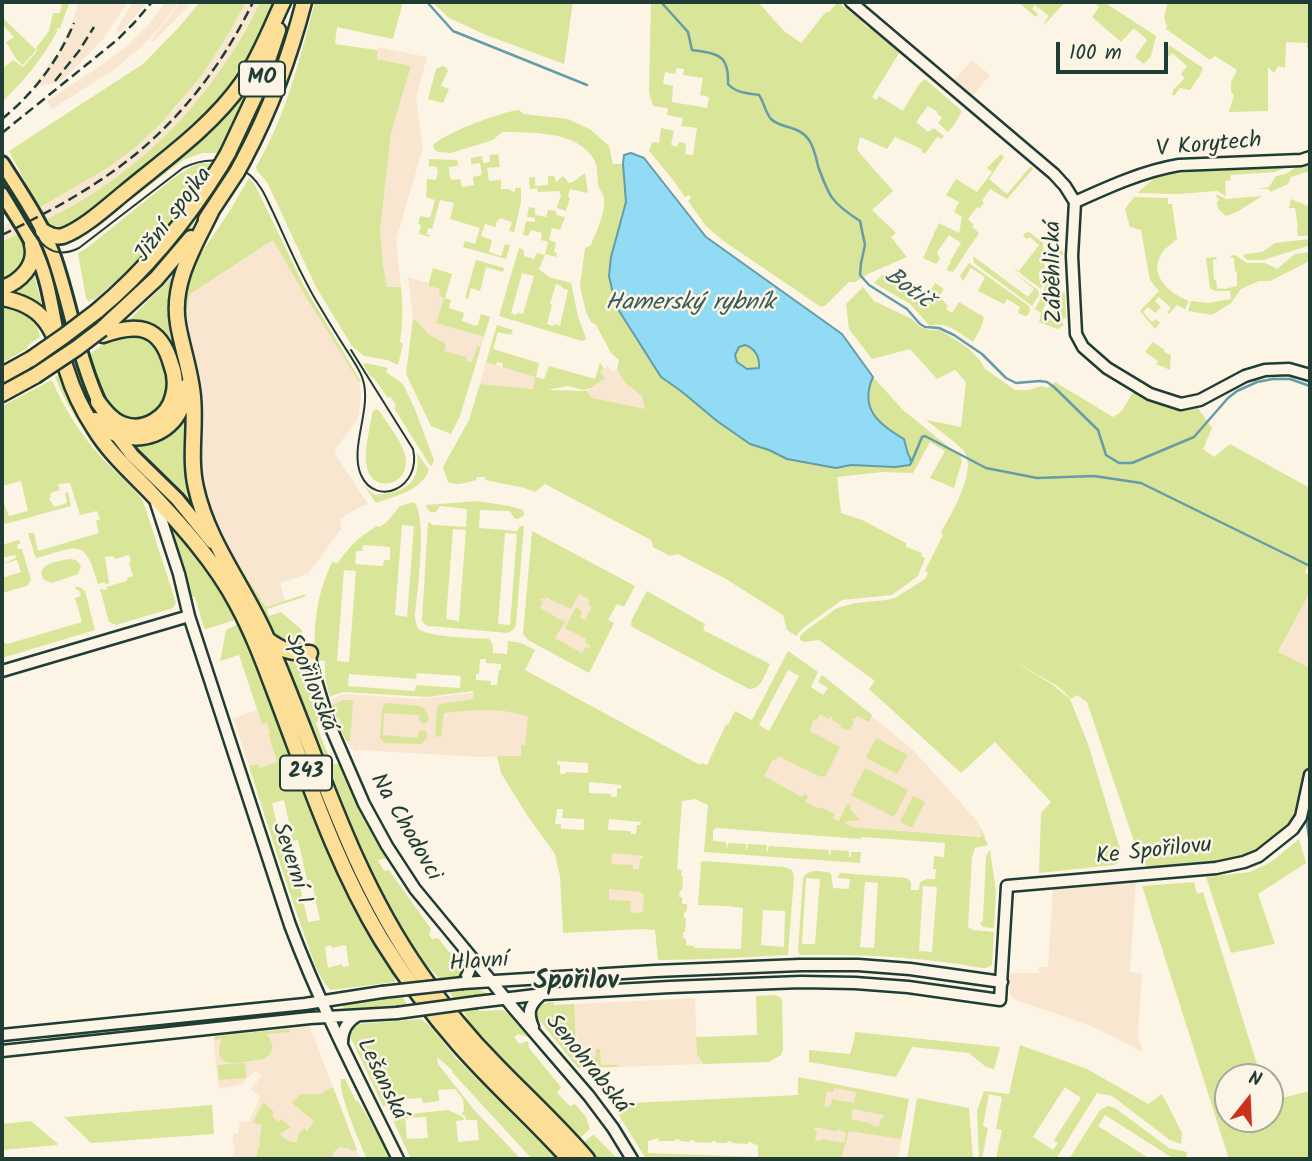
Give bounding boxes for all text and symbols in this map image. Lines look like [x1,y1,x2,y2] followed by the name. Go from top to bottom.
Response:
[1060,28,1172,72] scale bar
[1069,37,1122,70] text: 100 m
[239,62,285,96] road number: MO
[1155,129,1263,165] street label: V Korytech
[130,163,220,269] street label: Jižní spojka
[1041,220,1071,324] street label: Záběhlická
[878,263,936,317] water label: Botič
[605,291,775,319] water label: Hamerský rybník
[277,630,341,736] street label: Spořilovská
[280,756,332,790] road number: 243
[362,769,446,887] street label: Na Chodovci
[264,820,316,908] street label: Severní I
[1095,833,1213,873] street label: Ke Spořilovu
[448,948,510,980] street label: Hlavní
[533,968,619,1000] district label: Spořilov
[538,1010,634,1120] street label: Senohrabská
[348,1035,412,1125] street label: Lešanská
[1214,1063,1284,1133] north arrow
[1245,1064,1265,1096] text: N

